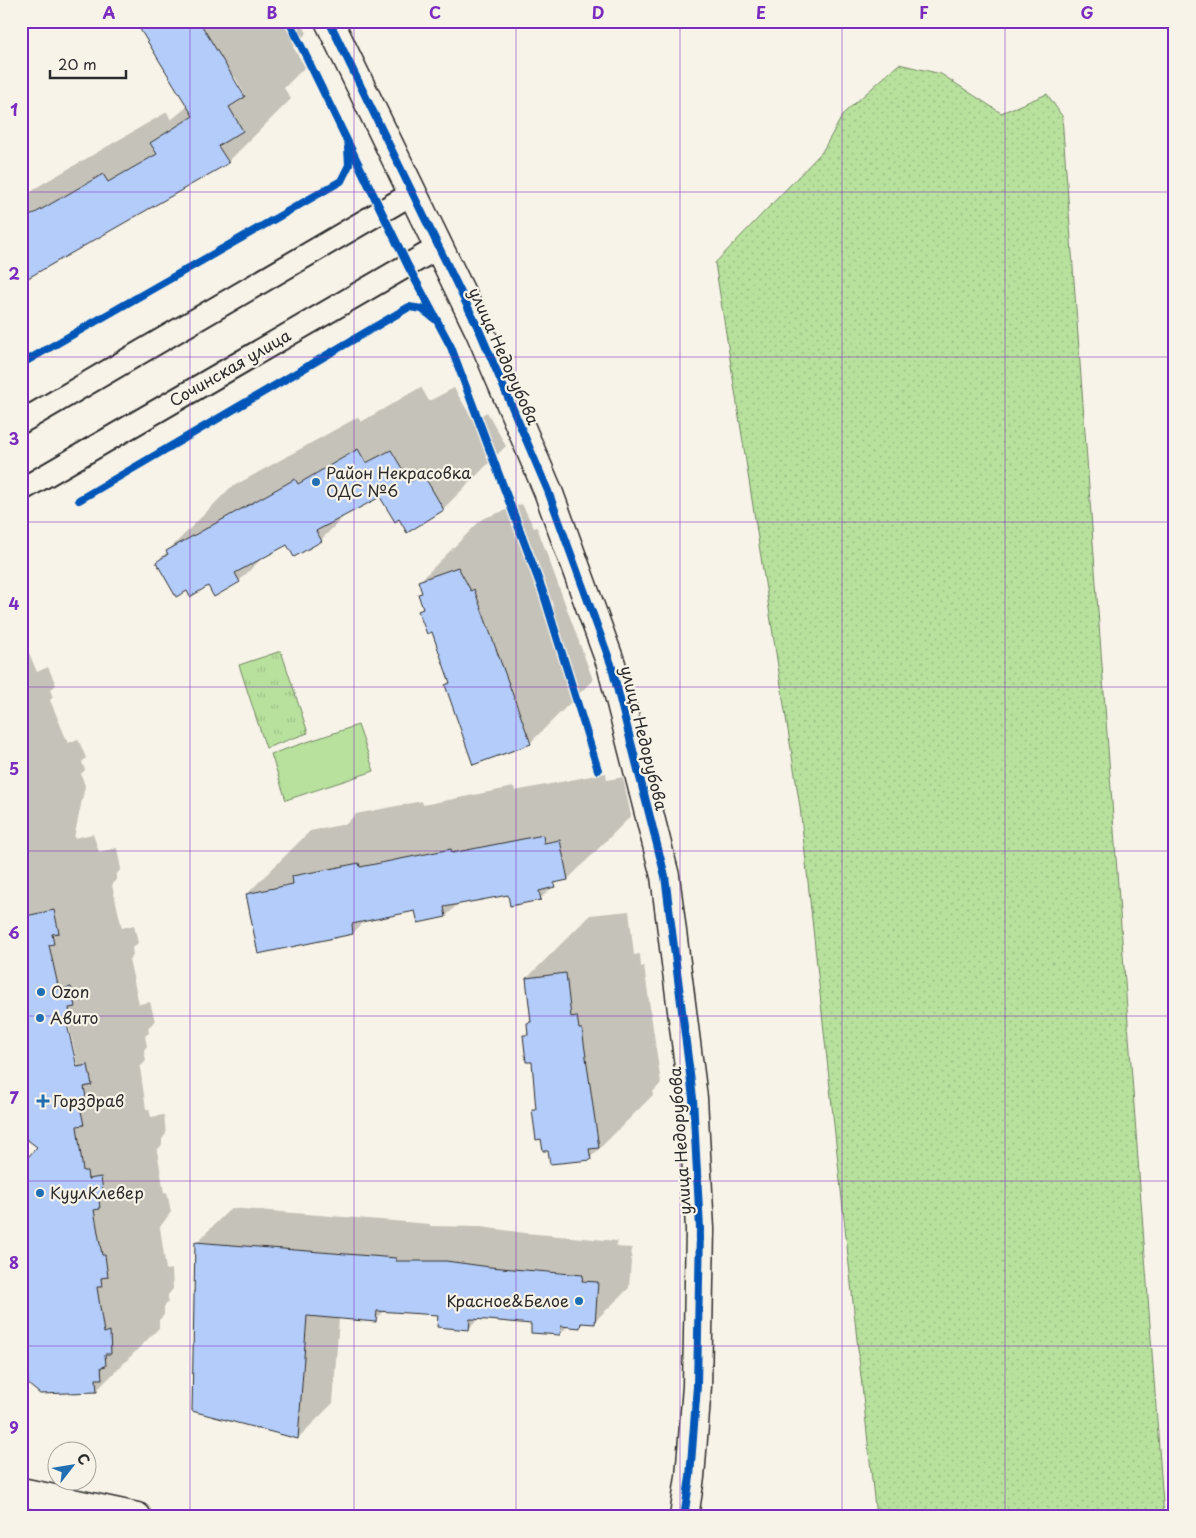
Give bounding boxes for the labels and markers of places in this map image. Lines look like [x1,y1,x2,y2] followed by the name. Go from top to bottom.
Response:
[326,460,471,502] place label: Район Некрасовка ОДС №6
[310,476,322,488] marker: Район Некрасовка ОДС №6
[51,979,89,1003] place label: Ozon
[35,986,47,998] marker: Ozon
[50,1005,98,1029] place label: Авито
[34,1012,46,1024] marker: Авито
[53,1088,124,1112] place label: Горздрав
[37,1095,49,1107] marker: Горздрав
[50,1180,144,1204] place label: КуулКлевер
[34,1187,46,1199] marker: КуулКлевер
[447,1288,569,1312] place label: Красное&Белое
[573,1295,585,1307] marker: Красное&Белое

